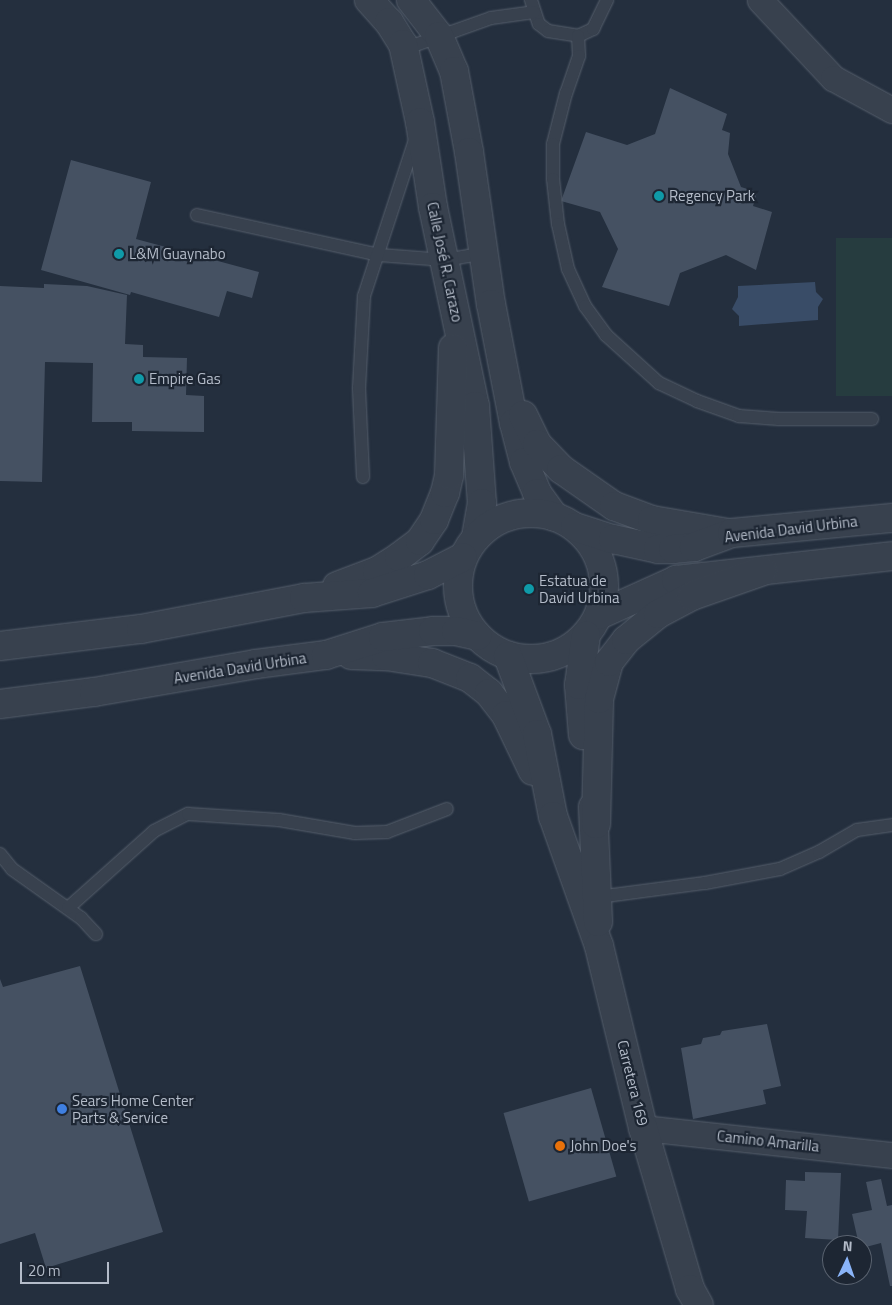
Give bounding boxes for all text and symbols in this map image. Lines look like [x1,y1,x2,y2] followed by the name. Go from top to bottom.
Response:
[669,187,755,205] place label: Regency Park
[653,190,665,202] marker: Regency Park
[423,200,467,324] street label: Calle José R. Carazo
[129,245,226,263] place label: L&M Guaynabo
[113,248,125,260] marker: L&M Guaynabo
[149,370,221,388] place label: Empire Gas
[133,373,145,385] marker: Empire Gas
[723,512,859,546] street label: Avenida David Urbina
[539,571,619,606] place label: Estatua de David Urbina
[523,583,535,595] marker: Estatua de David Urbina
[172,649,308,687] street label: Avenida David Urbina
[614,1038,652,1128] street label: Carretera 169
[72,1091,194,1126] place label: Sears Home Center Parts & Service
[56,1103,68,1115] marker: Sears Home Center Parts & Service
[716,1127,820,1155] street label: Camino Amarilla
[570,1137,637,1155] place label: John Doe's
[554,1140,566,1152] marker: John Doe's
[822,1235,872,1285] north arrow
[842,1235,853,1256] text: N
[22,1252,111,1284] scale bar
[28,1259,61,1282] text: 20 m

